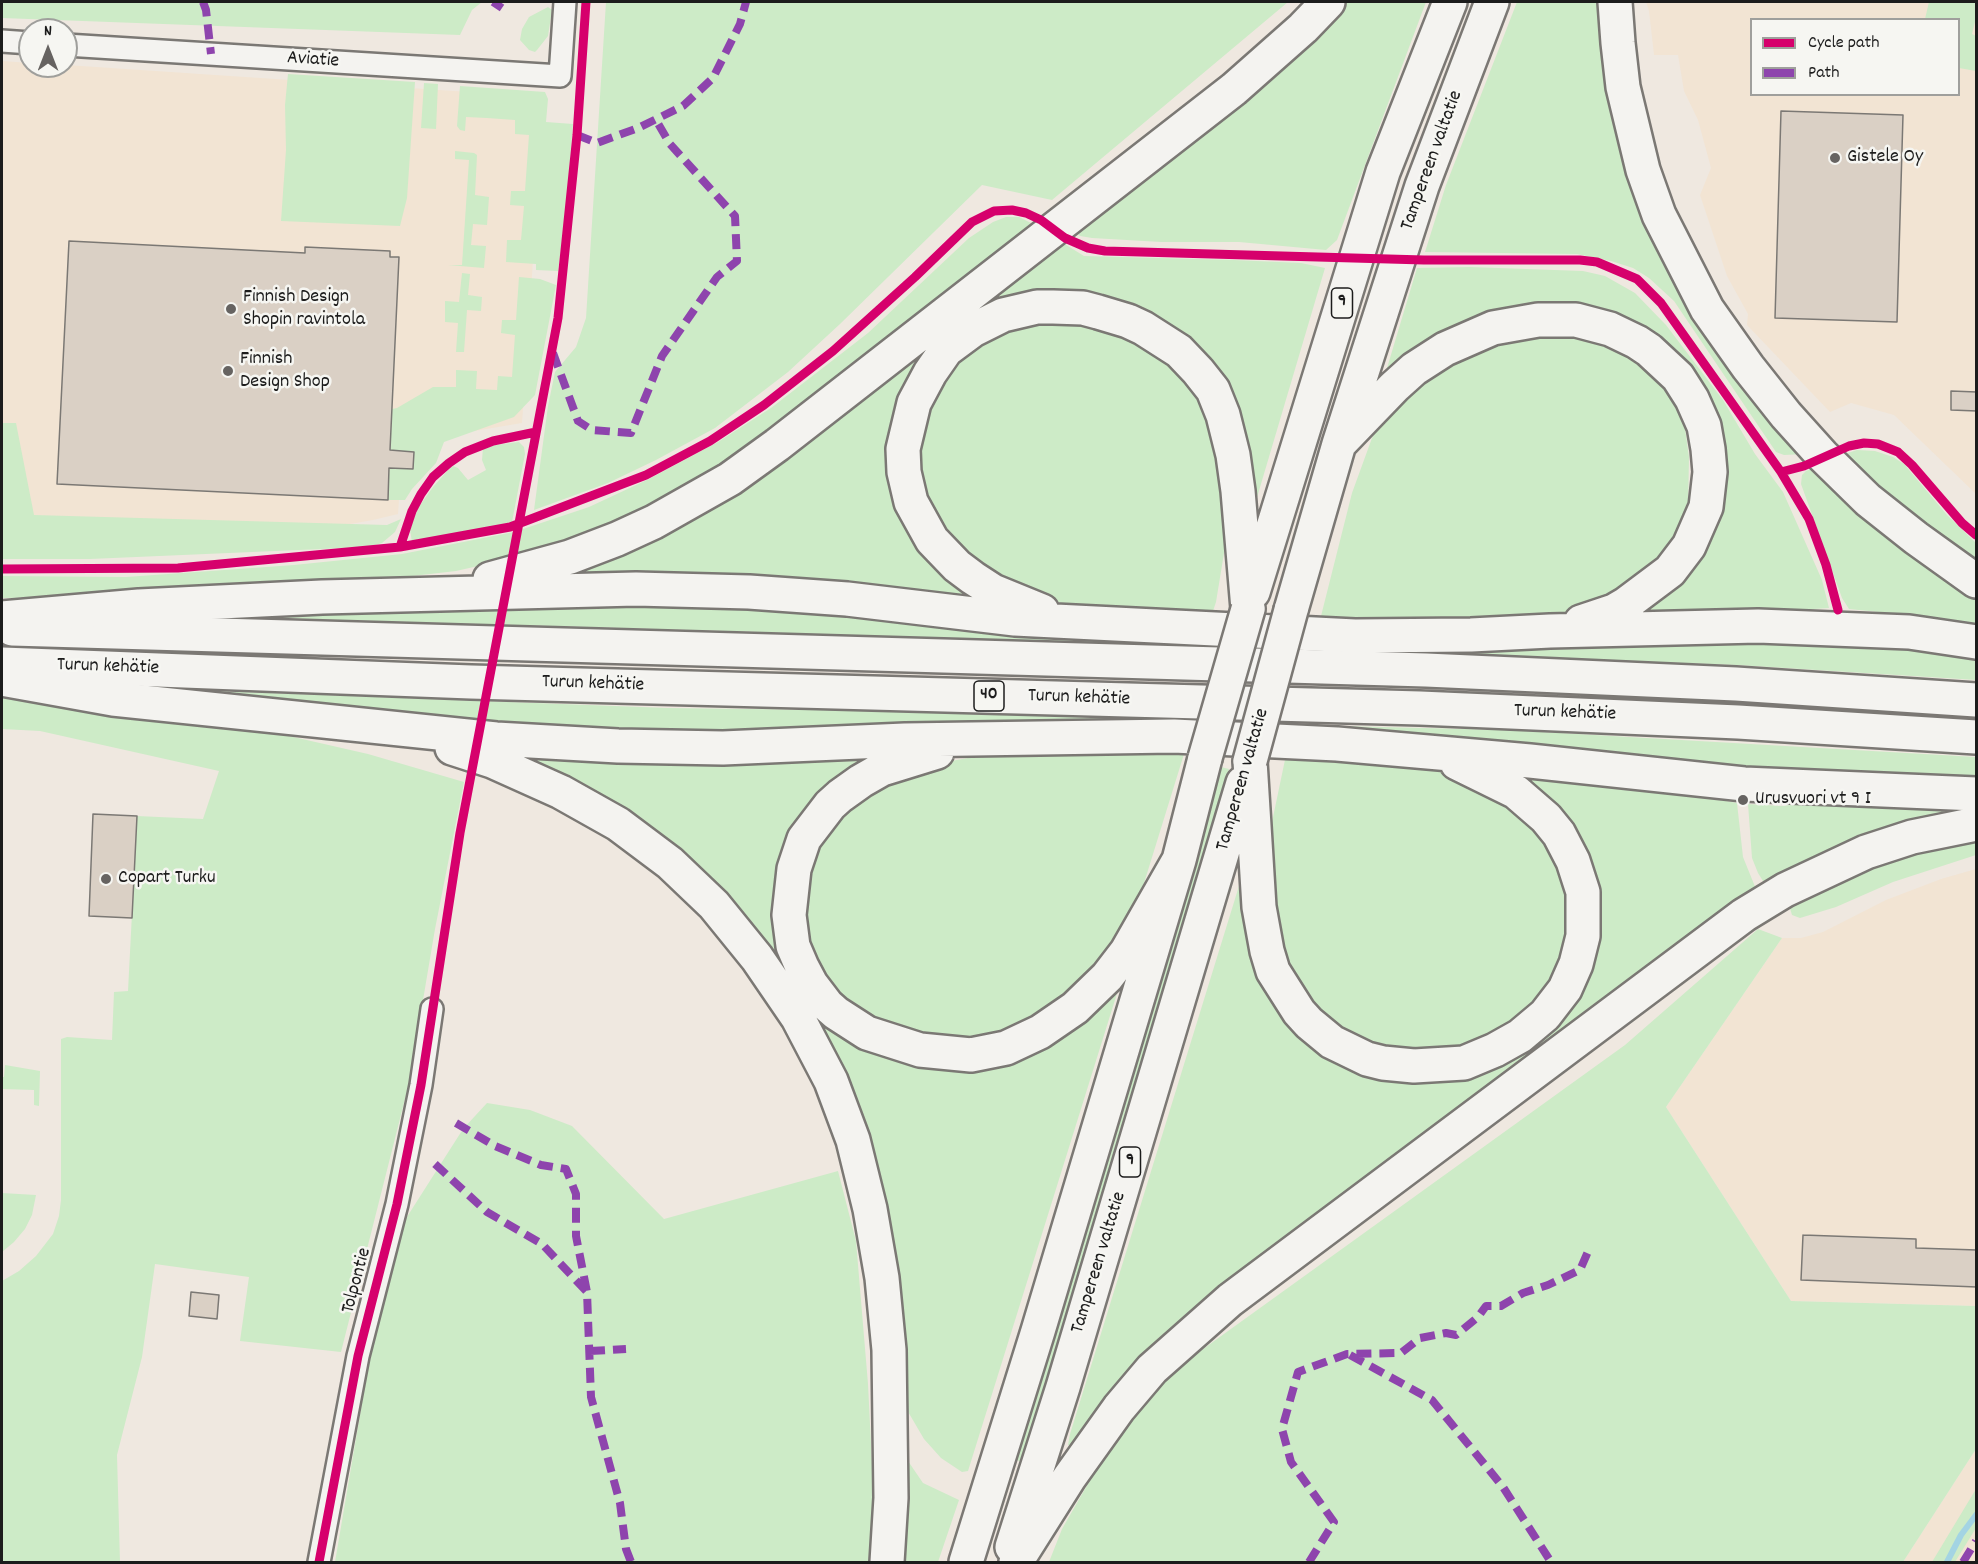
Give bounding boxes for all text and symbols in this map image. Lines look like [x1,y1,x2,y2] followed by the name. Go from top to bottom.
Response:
[18,18,78,78] north arrow
[1750,18,1960,96] legend
[44,20,52,43] text: N
[1808,31,1879,56] text: Cycle path
[286,47,340,75] street label: Aviatie
[1808,61,1840,86] text: Path
[1397,88,1469,234] street label: Tampereen valtatie
[1847,146,1923,170] place label: Gistele Oy
[1828,151,1842,165] marker: Gistele Oy
[243,286,365,333] place label: Finnish Design Shopin ravintola
[1332,288,1352,318] road number: 9
[224,302,238,316] marker: Finnish Design Shopin ravintola
[240,348,330,395] place label: Finnish Design Shop
[221,364,235,378] marker: Finnish Design Shop
[56,654,160,682] street label: Turun kehätie
[541,671,645,699] street label: Turun kehätie
[974,681,1004,711] road number: 40
[1027,685,1131,713] street label: Turun kehätie
[1513,700,1617,728] street label: Turun kehätie
[1212,706,1276,854] street label: Tampereen valtatie
[1755,788,1871,812] place label: Urusvuori vt 9 I
[1736,793,1750,807] marker: Urusvuori vt 9 I
[118,867,216,891] place label: Copart Turku
[99,872,113,886] marker: Copart Turku
[1120,1147,1140,1177] road number: 9
[1067,1189,1133,1337] street label: Tampereen valtatie
[338,1246,378,1316] street label: Tolpontie

